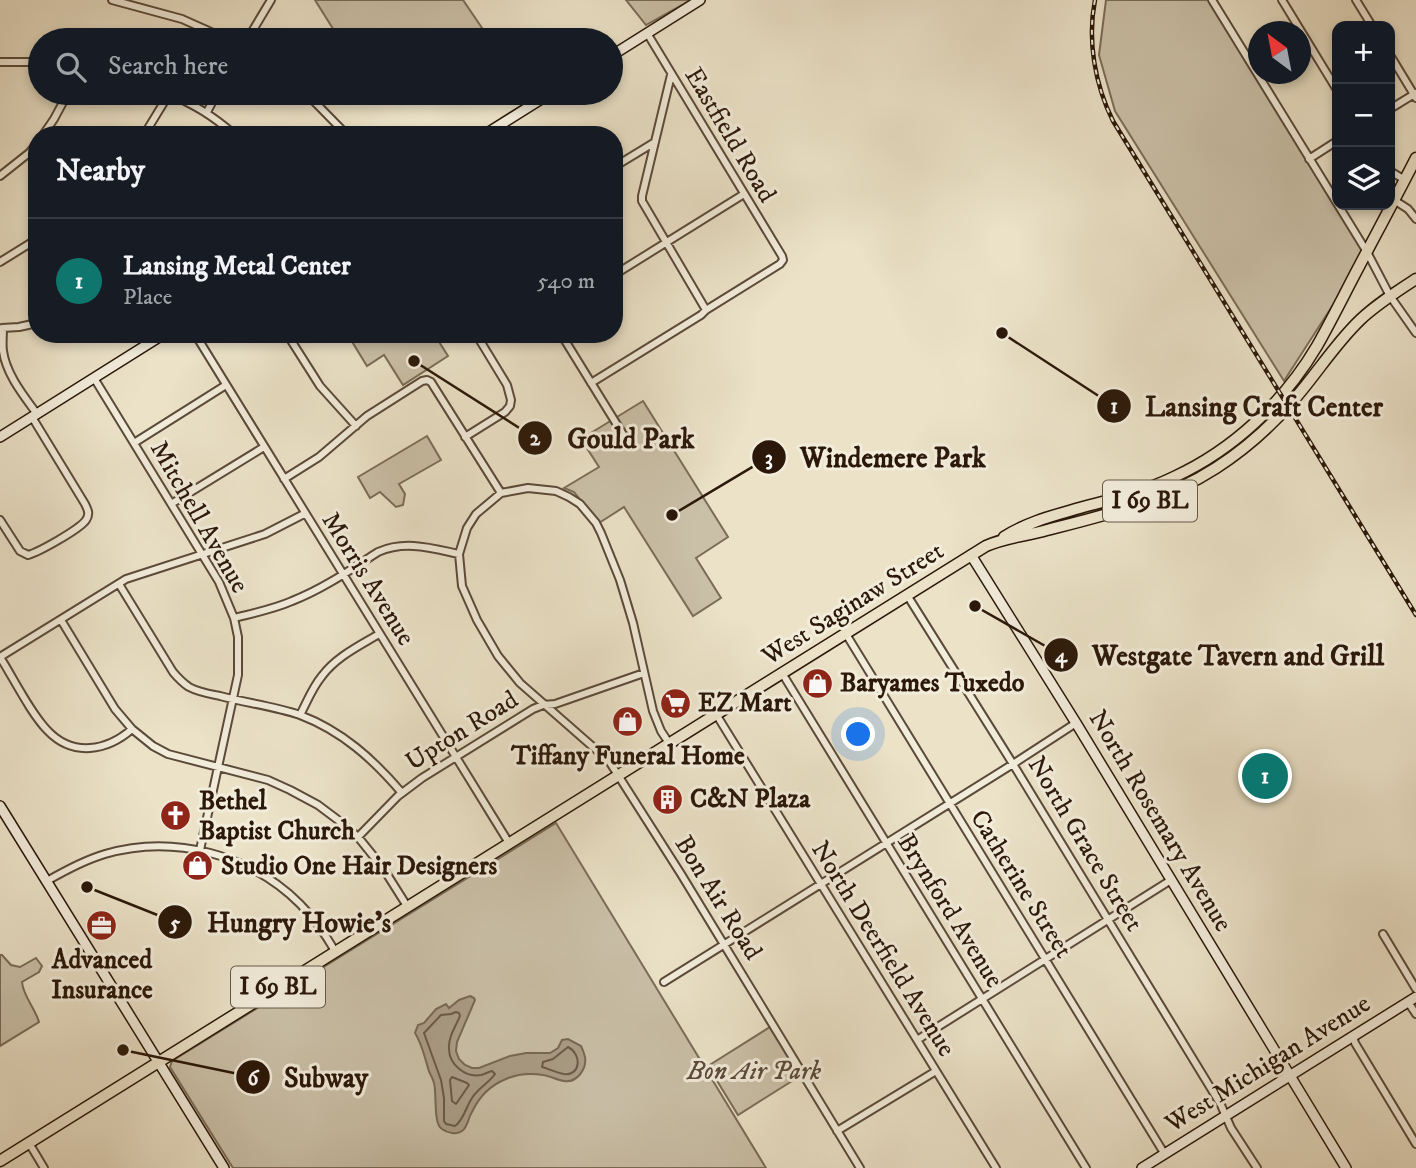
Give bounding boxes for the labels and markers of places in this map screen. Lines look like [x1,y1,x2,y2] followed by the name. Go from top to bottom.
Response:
[1096,382,1397,431] callout: Lansing Craft Center
[518,414,708,463] callout: Gould Park
[751,433,1000,482] callout: Windemere Park
[1043,630,1398,679] callout: Westgate Tavern and Grill
[800,666,834,700] shop icon: Baryames Tuxedo
[840,667,1025,700] place label: Baryames Tuxedo
[658,686,692,720] supermarket icon: EZ Mart
[698,687,792,720] place label: EZ Mart
[611,704,645,738] shop icon: Tiffany Funeral Home
[510,740,745,773] place label: Tiffany Funeral Home
[1242,750,1288,802] pin: 1
[650,782,684,816] building icon: C&N Plaza
[690,783,811,816] place label: C&N Plaza
[199,785,355,848] place label: Bethel Baptist Church
[159,799,193,833] church icon: Bethel Baptist Church
[181,849,215,883] shop icon: Studio One Hair Designers
[221,850,498,883] place label: Studio One Hair Designers
[158,898,405,947] callout: Hungry Howie's
[85,908,119,942] office icon: Advanced Insurance
[51,944,153,1007] place label: Advanced Insurance
[235,1053,382,1102] callout: Subway

